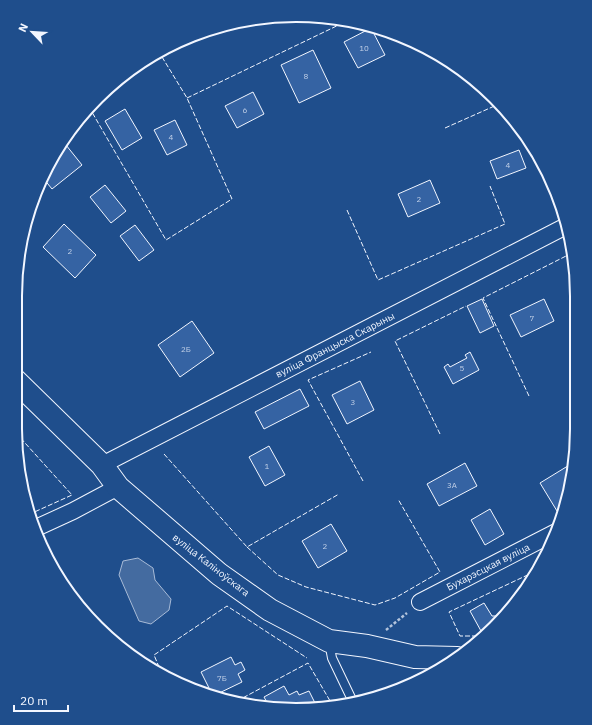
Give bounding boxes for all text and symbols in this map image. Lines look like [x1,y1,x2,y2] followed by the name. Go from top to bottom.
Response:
[12,12,52,52] north arrow
[15,21,31,34] text: N
[359,43,369,53] house number: 10
[304,71,309,81] house number: 8
[243,105,248,115] house number: 6
[169,132,174,142] house number: 4
[506,160,511,170] house number: 4
[417,194,422,204] house number: 2
[68,246,73,256] house number: 2
[273,309,397,381] street label: вуліца Францыска Скарыны
[530,313,535,323] house number: 7
[181,344,191,354] house number: 2Б
[460,363,465,373] house number: 5
[351,397,356,407] house number: 3
[265,461,270,471] house number: 1
[447,480,457,490] house number: 3А
[170,531,253,599] street label: вуліца Каліноўскага
[444,540,532,594] street label: Бухарэсцкая вуліца
[323,541,328,551] house number: 2
[217,673,227,683] house number: 7Б
[14,687,68,713] scale bar
[20,693,48,708] text: 20 m

